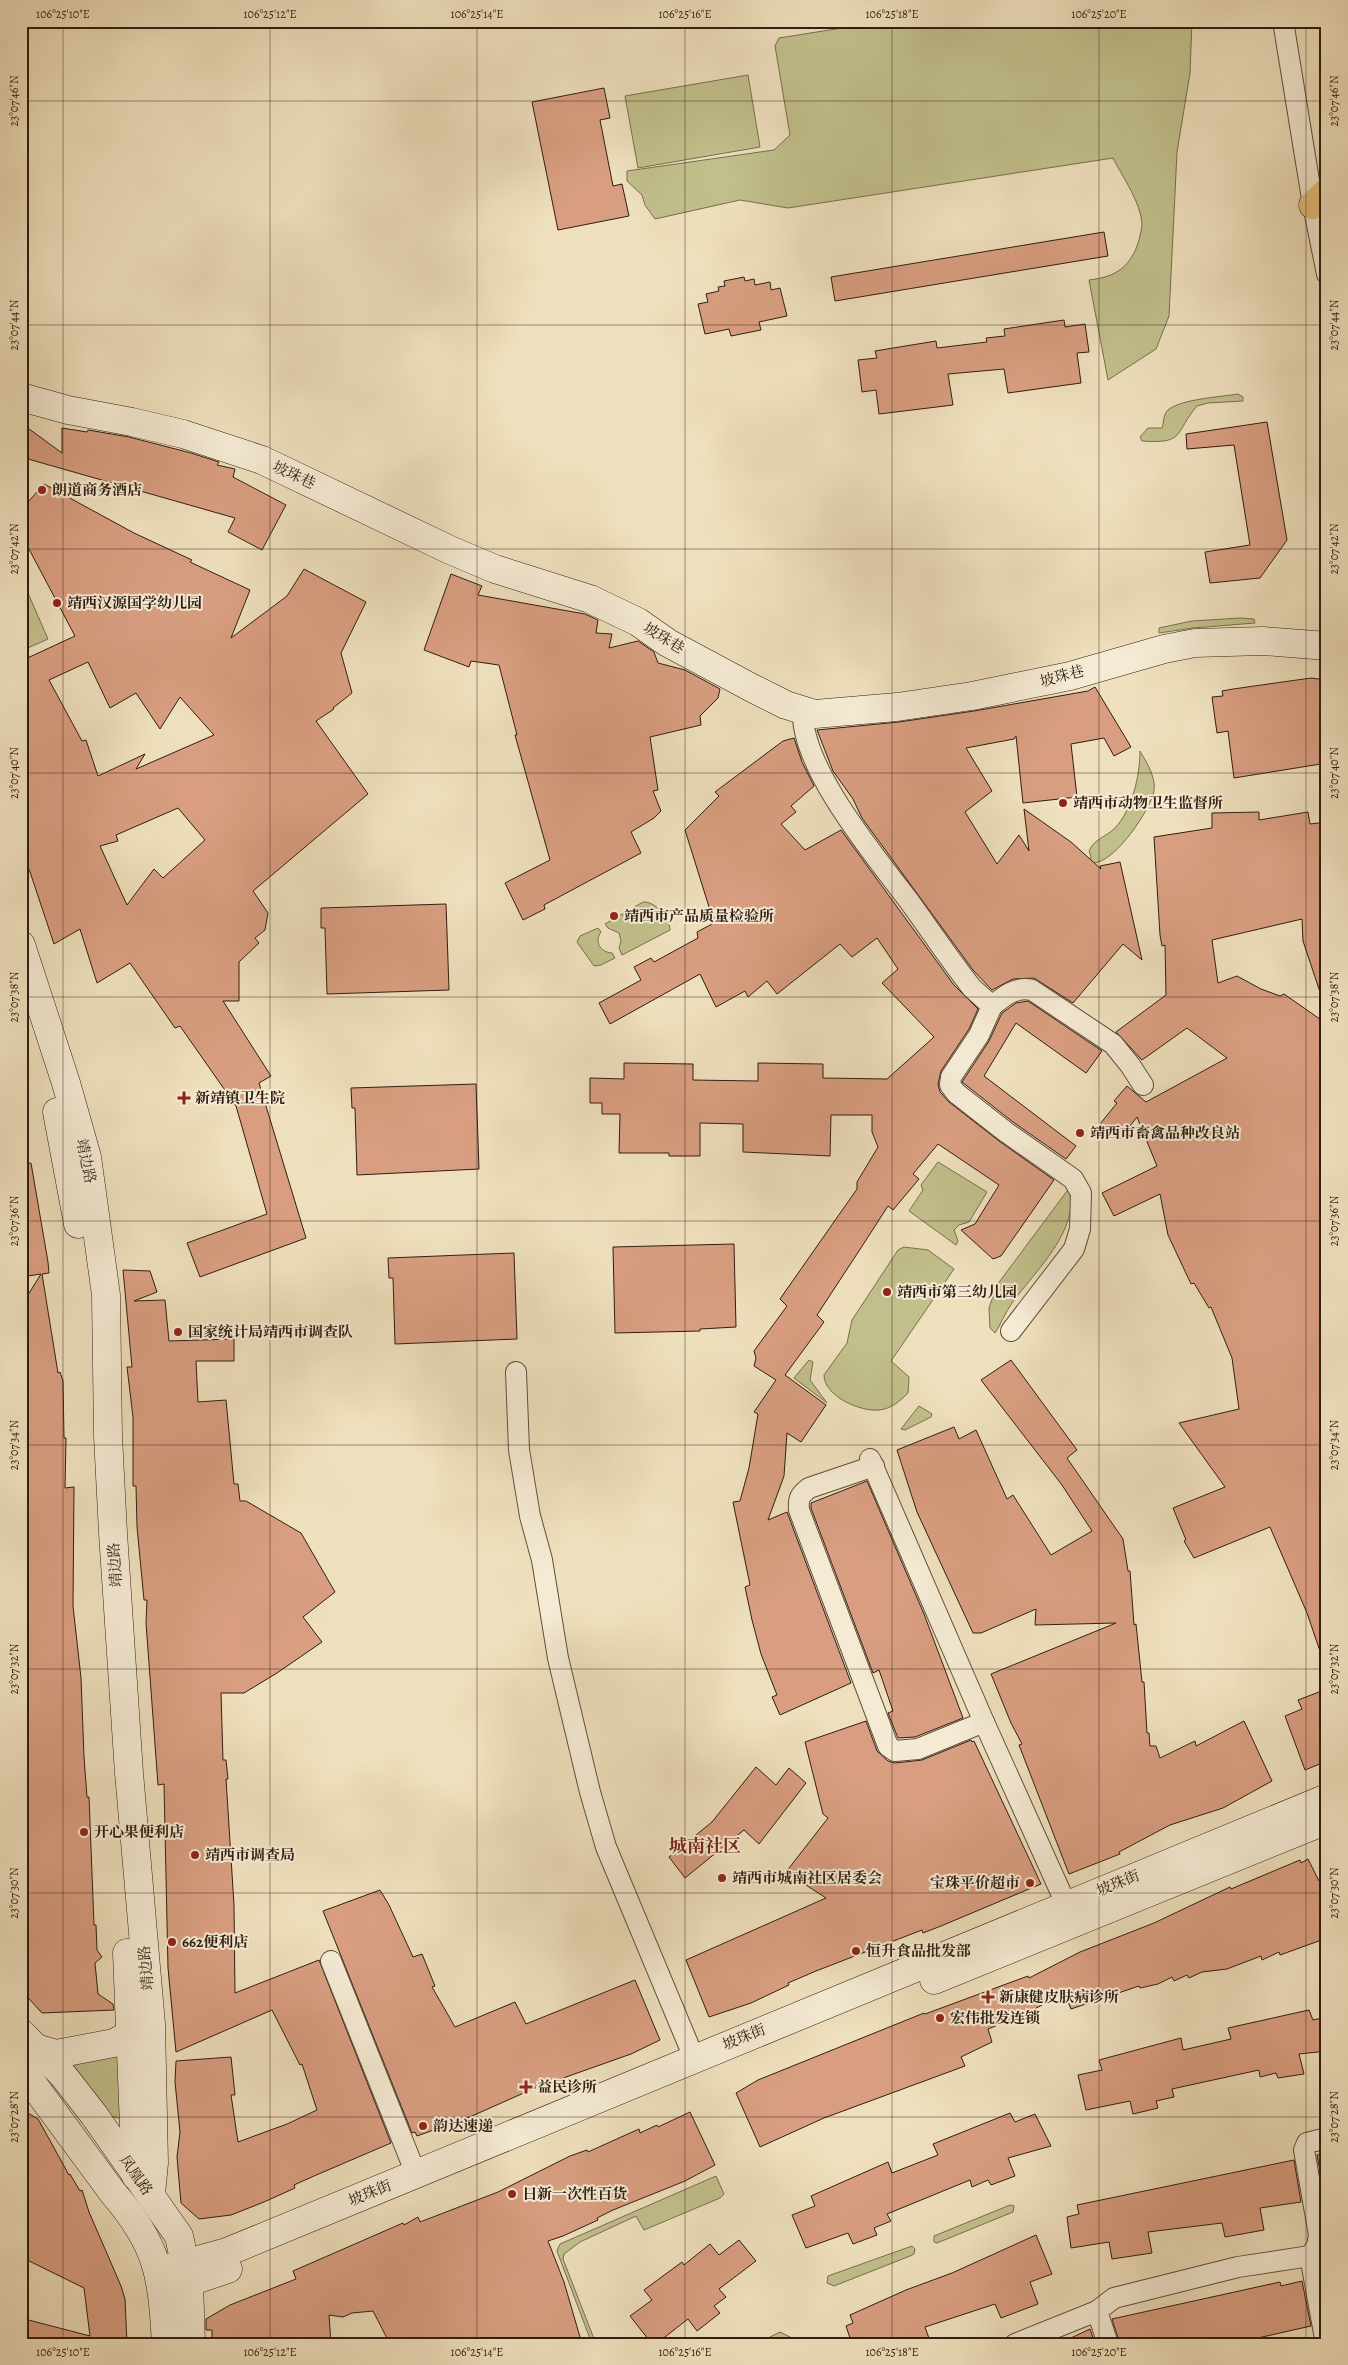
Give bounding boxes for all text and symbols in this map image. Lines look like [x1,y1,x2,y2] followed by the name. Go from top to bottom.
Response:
[36,6,90,22] text: 106°25'10"E
[243,6,297,22] text: 106°25'12"E
[451,6,503,22] text: 106°25'14"E
[659,6,711,22] text: 106°25'16"E
[865,6,919,22] text: 106°25'18"E
[1071,6,1127,22] text: 106°25'20"E
[6,75,22,127] text: 23°07'46"N
[1326,75,1342,127] text: 23°07'46"N
[6,299,22,350] text: 23°07'44"N
[1326,299,1342,350] text: 23°07'44"N
[269,456,319,494] street label: 坡珠巷
[52,480,142,500] place label: 朗道商务酒店
[36,484,48,496] marker: 朗道商务酒店
[6,523,22,575] text: 23°07'42"N
[1326,523,1342,575] text: 23°07'42"N
[67,593,202,613] place label: 靖西汉源国学幼儿园
[51,597,63,609] marker: 靖西汉源国学幼儿园
[640,618,688,658] street label: 坡珠巷
[1038,661,1086,691] street label: 坡珠巷
[6,747,22,799] text: 23°07'40"N
[1326,747,1342,799] text: 23°07'40"N
[1073,793,1223,813] place label: 靖西市动物卫生监督所
[1057,797,1069,809] marker: 靖西市动物卫生监督所
[624,906,774,926] place label: 靖西市产品质量检验所
[608,910,620,922] marker: 靖西市产品质量检验所
[6,971,22,1022] text: 23°07'38"N
[1326,971,1342,1022] text: 23°07'38"N
[195,1088,285,1108] place label: 新靖镇卫生院
[177,1091,191,1105] marker: 新靖镇卫生院
[1090,1123,1240,1143] place label: 靖西市畜禽品种改良站
[1074,1127,1086,1139] marker: 靖西市畜禽品种改良站
[72,1137,100,1185] street label: 靖边路
[6,1195,22,1246] text: 23°07'36"N
[1326,1195,1342,1246] text: 23°07'36"N
[897,1282,1017,1302] place label: 靖西市第三幼儿园
[881,1286,893,1298] marker: 靖西市第三幼儿园
[188,1322,353,1342] place label: 国家统计局靖西市调查队
[172,1326,184,1338] marker: 国家统计局靖西市调查队
[6,1419,22,1470] text: 23°07'34"N
[1326,1419,1342,1470] text: 23°07'34"N
[103,1542,127,1588] street label: 靖边路
[6,1643,22,1694] text: 23°07'32"N
[1326,1643,1342,1694] text: 23°07'32"N
[94,1822,184,1842] place label: 开心果便利店
[78,1826,90,1838] marker: 开心果便利店
[669,1834,741,1858] district label: 城南社区
[205,1845,295,1865] place label: 靖西市调查局
[189,1849,201,1861] marker: 靖西市调查局
[1093,1865,1143,1901] street label: 坡珠街
[6,1867,22,1919] text: 23°07'30"N
[1326,1867,1342,1919] text: 23°07'30"N
[732,1868,882,1888] place label: 靖西市城南社区居委会
[716,1872,728,1884] marker: 靖西市城南社区居委会
[930,1873,1020,1893] place label: 宝珠平价超市
[1024,1877,1036,1889] marker: 宝珠平价超市
[182,1932,248,1952] place label: 662便利店
[166,1936,178,1948] marker: 662便利店
[866,1941,971,1961] place label: 恒升食品批发部
[134,1945,158,1991] street label: 靖边路
[850,1945,862,1957] marker: 恒升食品批发部
[999,1987,1119,2007] place label: 新康健皮肤病诊所
[981,1990,995,2004] marker: 新康健皮肤病诊所
[950,2008,1040,2028] place label: 宏伟批发连锁
[934,2012,946,2024] marker: 宏伟批发连锁
[719,2019,769,2055] street label: 坡珠街
[537,2077,597,2097] place label: 益民诊所
[519,2080,533,2094] marker: 益民诊所
[6,2091,22,2143] text: 23°07'28"N
[1326,2091,1342,2143] text: 23°07'28"N
[433,2116,493,2136] place label: 韵达速递
[417,2120,429,2132] marker: 韵达速递
[115,2151,157,2199] street label: 凤凰路
[345,2175,395,2211] street label: 坡珠街
[522,2184,627,2204] place label: 日新一次性百货
[506,2188,518,2200] marker: 日新一次性百货
[36,2344,90,2360] text: 106°25'10"E
[243,2344,297,2360] text: 106°25'12"E
[451,2344,503,2360] text: 106°25'14"E
[659,2344,711,2360] text: 106°25'16"E
[865,2344,919,2360] text: 106°25'18"E
[1071,2344,1127,2360] text: 106°25'20"E

